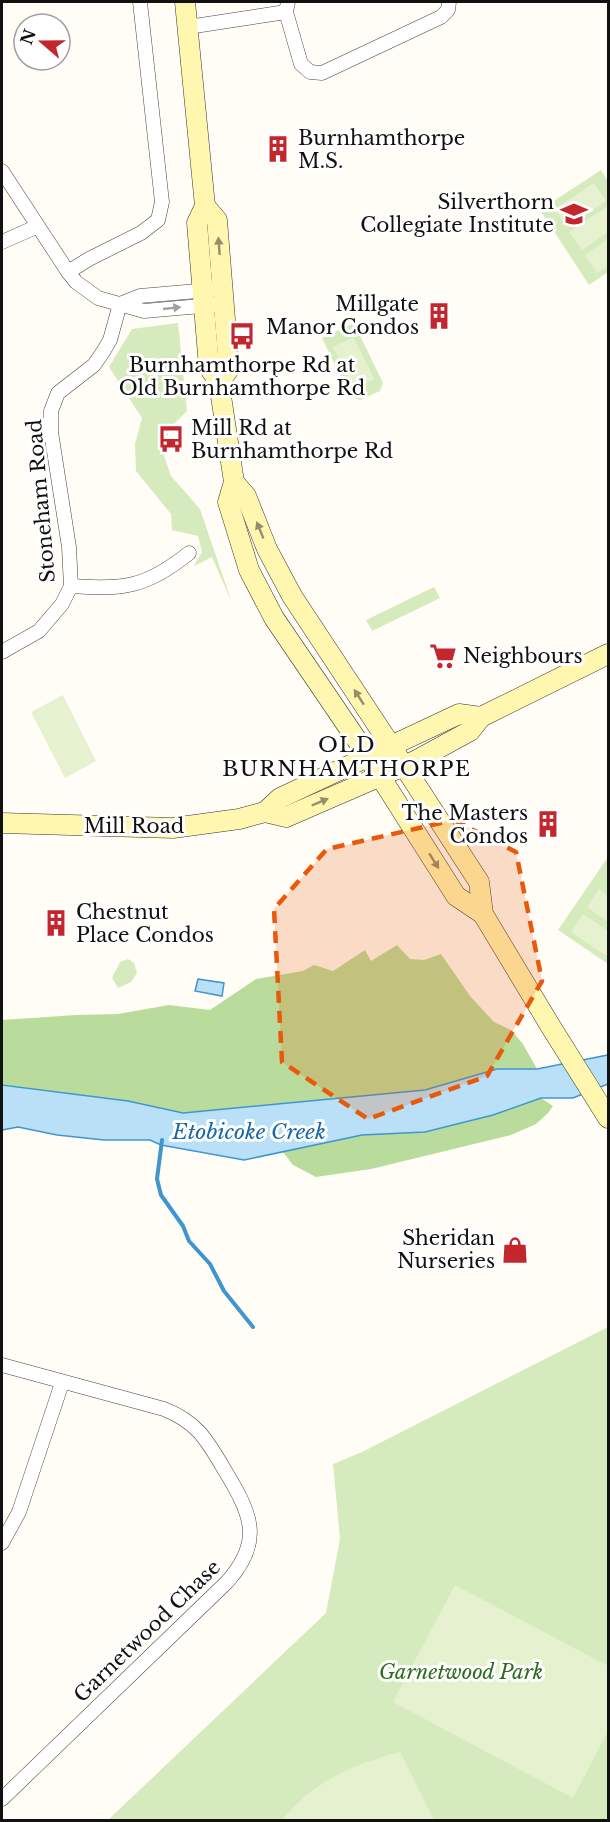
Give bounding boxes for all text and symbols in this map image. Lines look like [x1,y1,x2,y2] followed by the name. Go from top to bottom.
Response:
[12,12,72,72] north arrow
[16,26,40,47] text: N
[298,126,465,173] place label: Burnhamthorpe M.S.
[263,134,293,164] building icon: Burnhamthorpe M.S.
[360,190,554,237] place label: Silverthorn Collegiate Institute
[559,199,589,229] school or university icon: Silverthorn Collegiate Institute
[215,236,224,255] one-way arrow
[266,292,419,339] place label: Millgate Manor Condos
[424,301,454,331] building icon: Millgate Manor Condos
[162,303,181,313] one-way arrow
[227,321,257,351] bus stop icon: Burnhamthorpe Rd at Old Burnhamthorpe Rd
[119,353,365,400] place label: Burnhamthorpe Rd at Old Burnhamthorpe Rd
[191,416,393,463] place label: Mill Rd at Burnhamthorpe Rd
[22,418,60,584] street label: Stoneham Road
[156,424,186,454] bus stop icon: Mill Rd at Burnhamthorpe Rd
[255,520,265,538] one-way arrow
[428,641,458,671] supermarket icon: Neighbours
[463,644,583,668] place label: Neighbours
[353,689,364,705] one-way arrow
[222,732,472,782] district label: OLD BURNHAMTHORPE
[311,797,329,807] one-way arrow
[401,801,528,848] place label: The Masters Condos
[533,809,563,839] building icon: The Masters Condos
[84,814,184,838] street label: Mill Road
[428,853,440,869] one-way arrow
[76,900,214,947] place label: Chestnut Place Condos
[41,908,71,938] building icon: Chestnut Place Condos
[171,1119,326,1145] water label: Etobicoke Creek
[397,1226,495,1273] place label: Sheridan Nurseries
[500,1235,530,1265] shop icon: Sheridan Nurseries
[69,1555,225,1707] street label: Garnetwood Chase
[379,1660,543,1684] park label: Garnetwood Park

